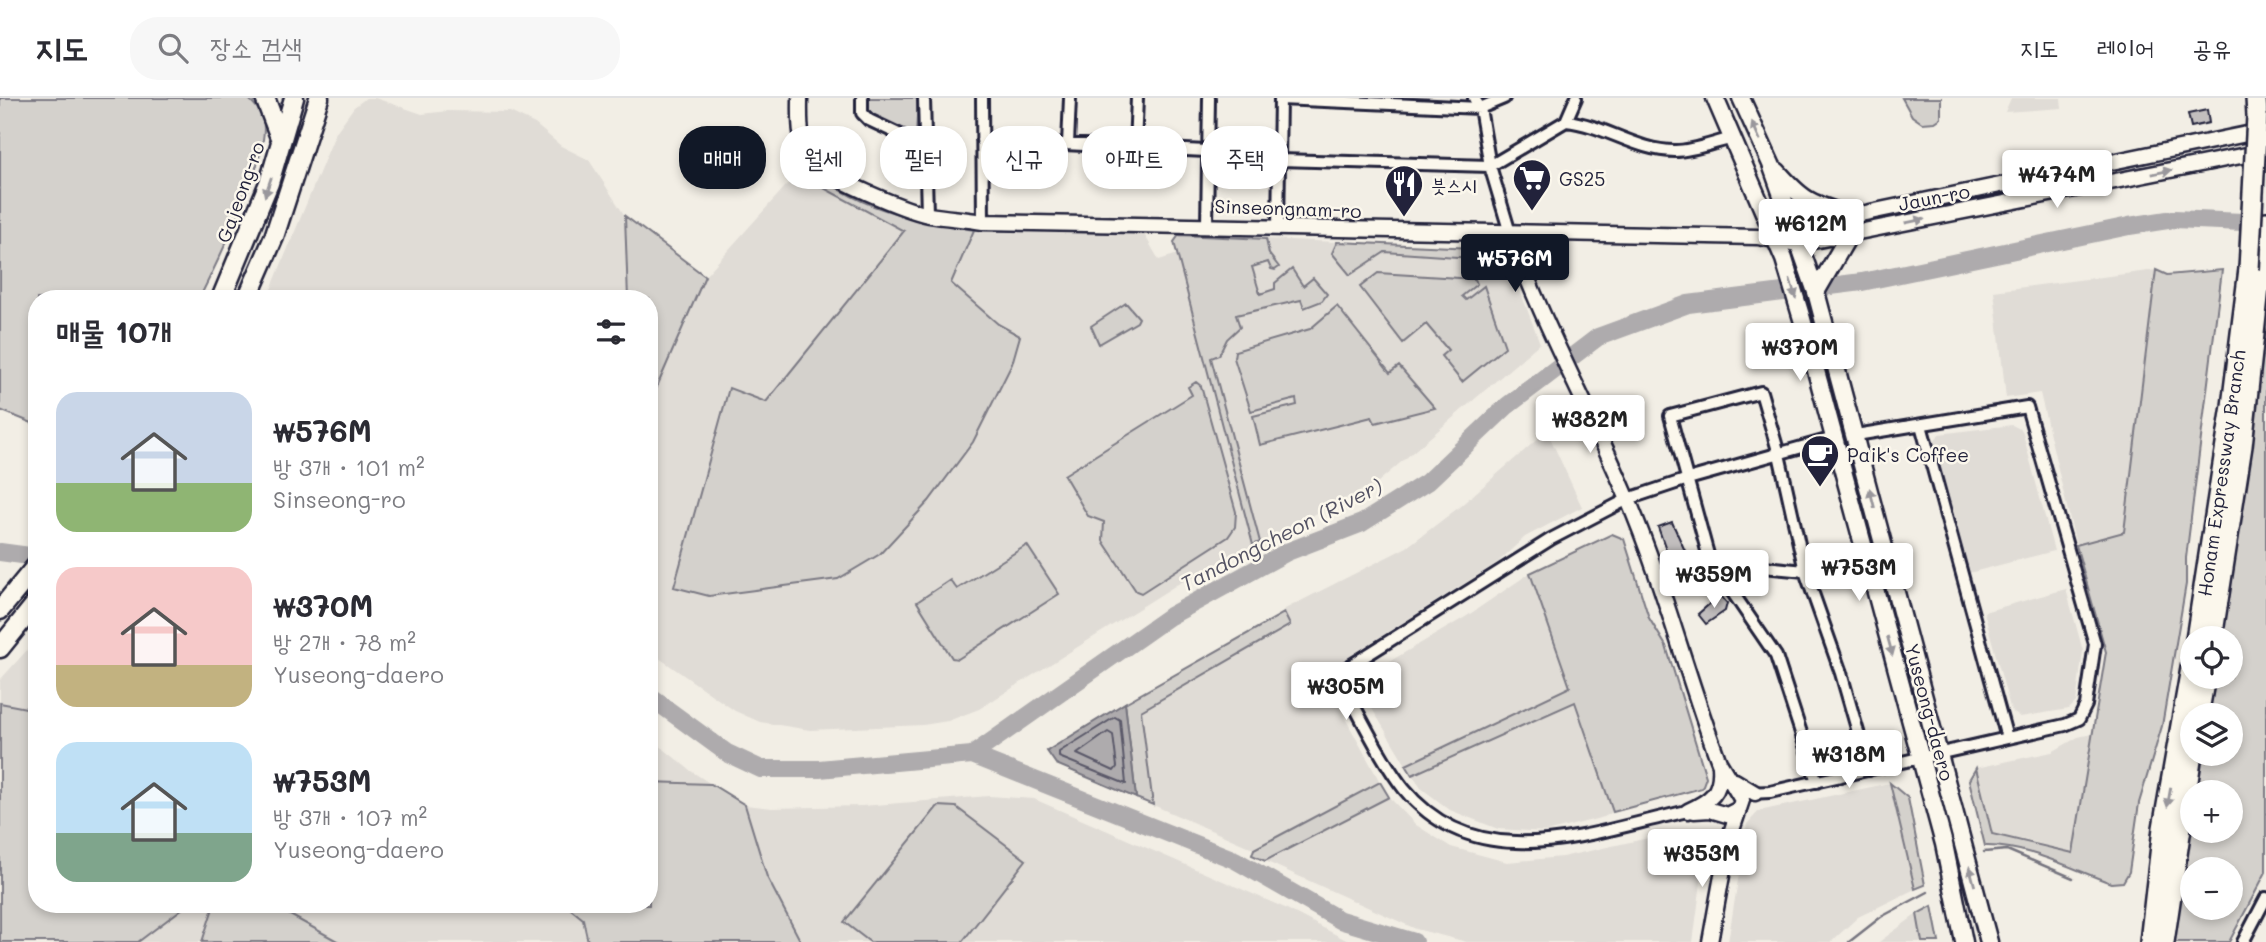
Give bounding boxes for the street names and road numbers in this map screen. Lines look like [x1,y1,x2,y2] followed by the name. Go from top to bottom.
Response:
[210,138,270,246] street label: Gajeong-ro
[1896,178,1972,216] street label: Jaun-ro
[1214,193,1362,223] street label: Sinseongnam-ro
[2191,348,2251,598] street label: Honam Expressway Branch
[1900,641,1960,783] street label: Yuseong-daero

